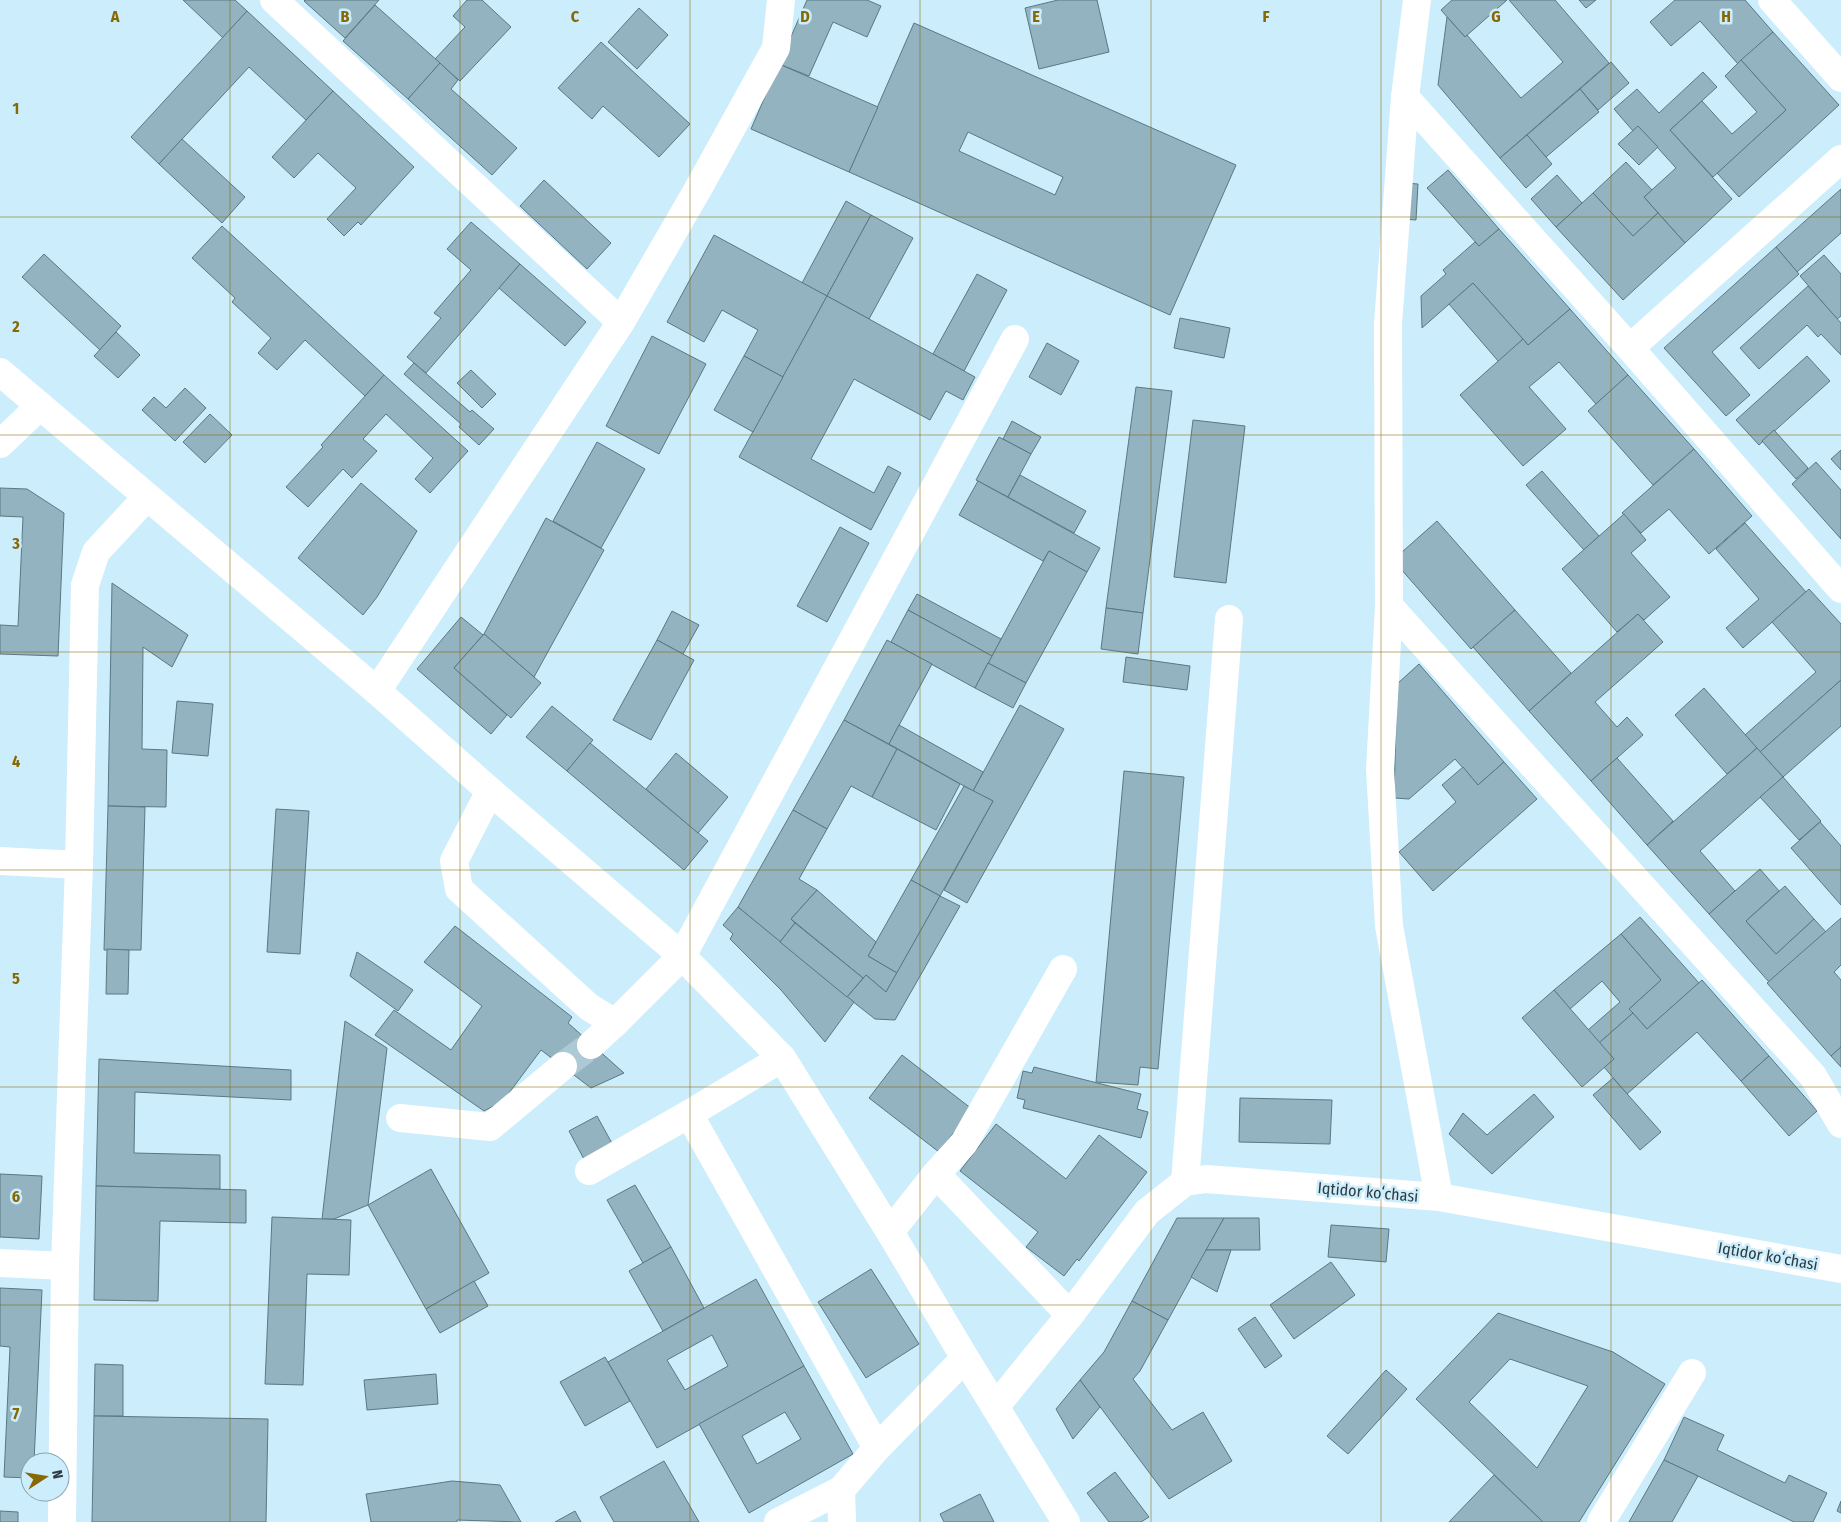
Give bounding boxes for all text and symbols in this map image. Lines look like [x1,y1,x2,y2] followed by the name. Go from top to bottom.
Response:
[110,7,120,26] text: A
[341,7,350,26] text: B
[571,7,580,26] text: C
[800,7,810,26] text: D
[1032,7,1040,26] text: E
[1262,7,1270,26] text: F
[1491,7,1501,26] text: G
[1721,7,1731,26] text: H
[13,99,19,118] text: 1
[11,317,20,336] text: 2
[11,534,20,553] text: 3
[12,752,20,771] text: 4
[12,969,20,988] text: 5
[1317,1178,1419,1206] street label: Iqtidor koʻchasi
[12,1187,20,1206] text: 6
[1717,1238,1819,1274] street label: Iqtidor koʻchasi
[13,1404,20,1423] text: 7
[20,1452,70,1502] north arrow
[48,1469,66,1480] text: N

